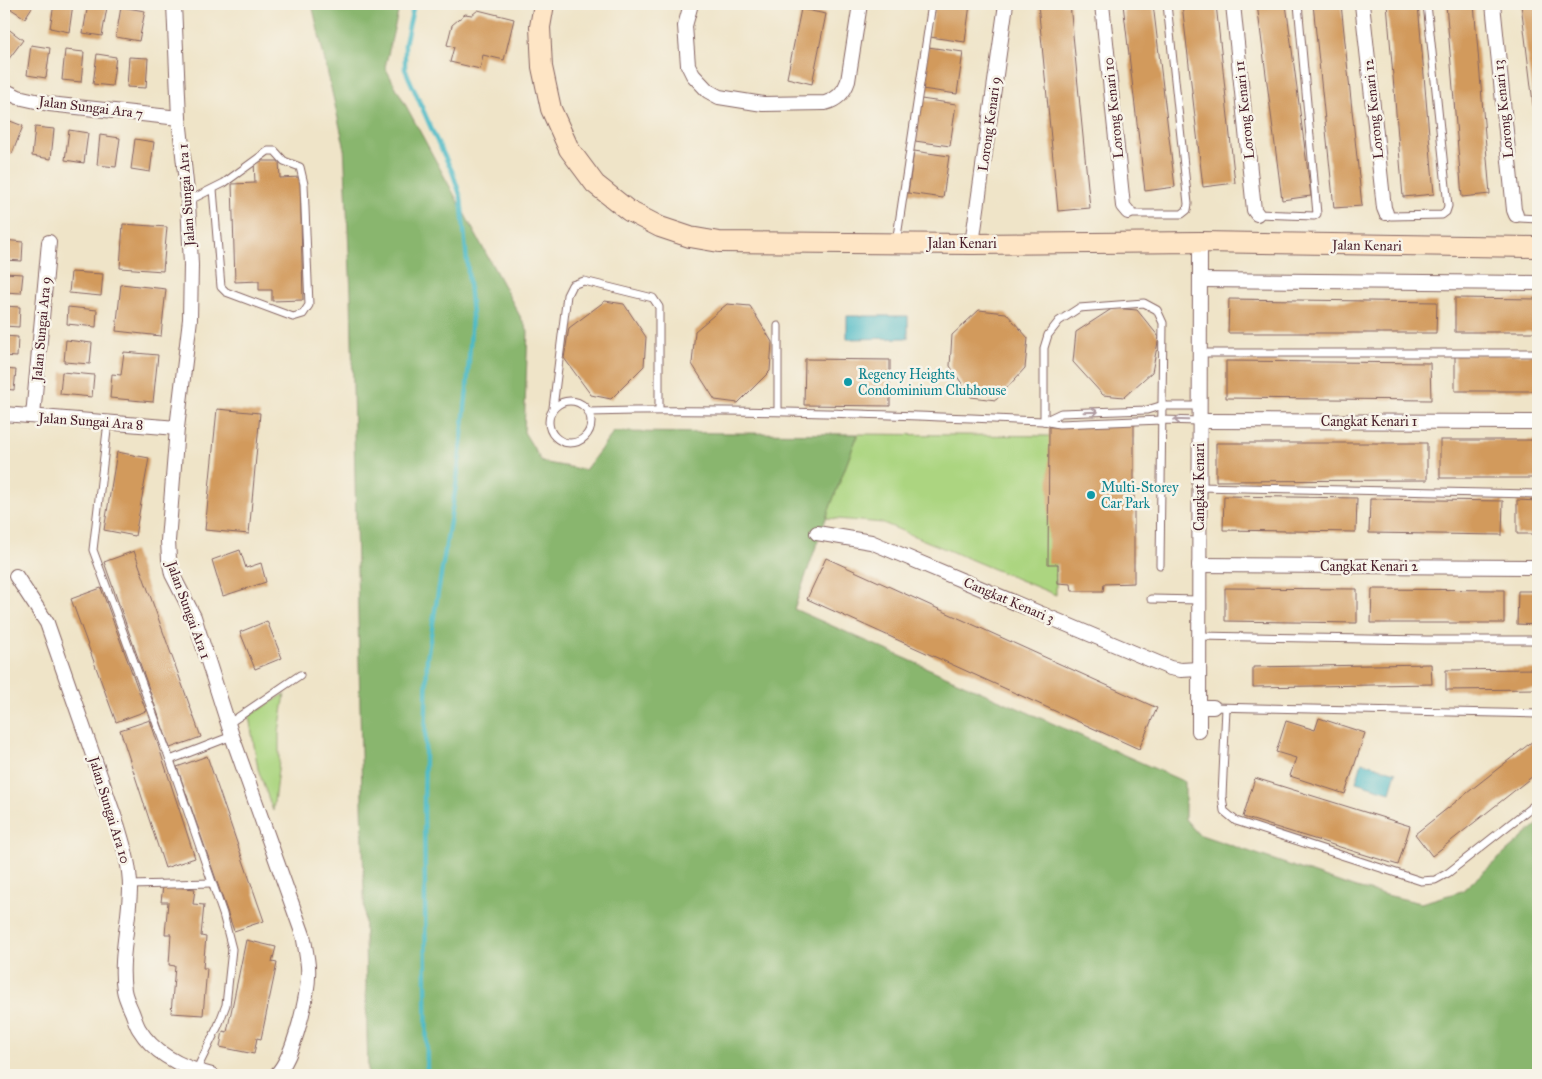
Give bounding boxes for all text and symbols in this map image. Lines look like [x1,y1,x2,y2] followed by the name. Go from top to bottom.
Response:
[1100,56,1127,159] street label: Lorong Kenari 10
[1360,58,1387,160] street label: Lorong Kenari 12
[1231,59,1258,160] street label: Lorong Kenari 11
[1490,59,1517,159] street label: Lorong Kenari 13
[974,76,1005,173] street label: Lorong Kenari 9
[36,92,144,123] street label: Jalan Sungai Ara 7
[174,142,200,249] street label: Jalan Sungai Ara 1
[925,235,997,253] street label: Jalan Kenari
[1330,236,1402,256] street label: Jalan Kenari
[28,276,56,384] street label: Jalan Sungai Ara 9
[858,366,1007,399] place label: Regency Heights Condominium Clubhouse
[842,376,854,388] marker: Regency Heights Condominium Clubhouse
[1082,407,1099,417] one-way arrow
[36,409,144,435] street label: Jalan Sungai Ara 8
[1321,413,1418,430] street label: Cangkat Kenari 1
[1173,415,1190,425] one-way arrow
[1191,443,1208,531] street label: Cangkat Kenari
[1101,479,1179,512] place label: Multi-Storey Car Park
[1085,489,1097,501] marker: Multi-Storey Car Park
[161,557,214,662] street label: Jalan Sungai Ara 1
[1320,558,1418,575] street label: Cangkat Kenari 2
[961,574,1057,627] street label: Cangkat Kenari 3
[84,753,134,866] street label: Jalan Sungai Ara 10

